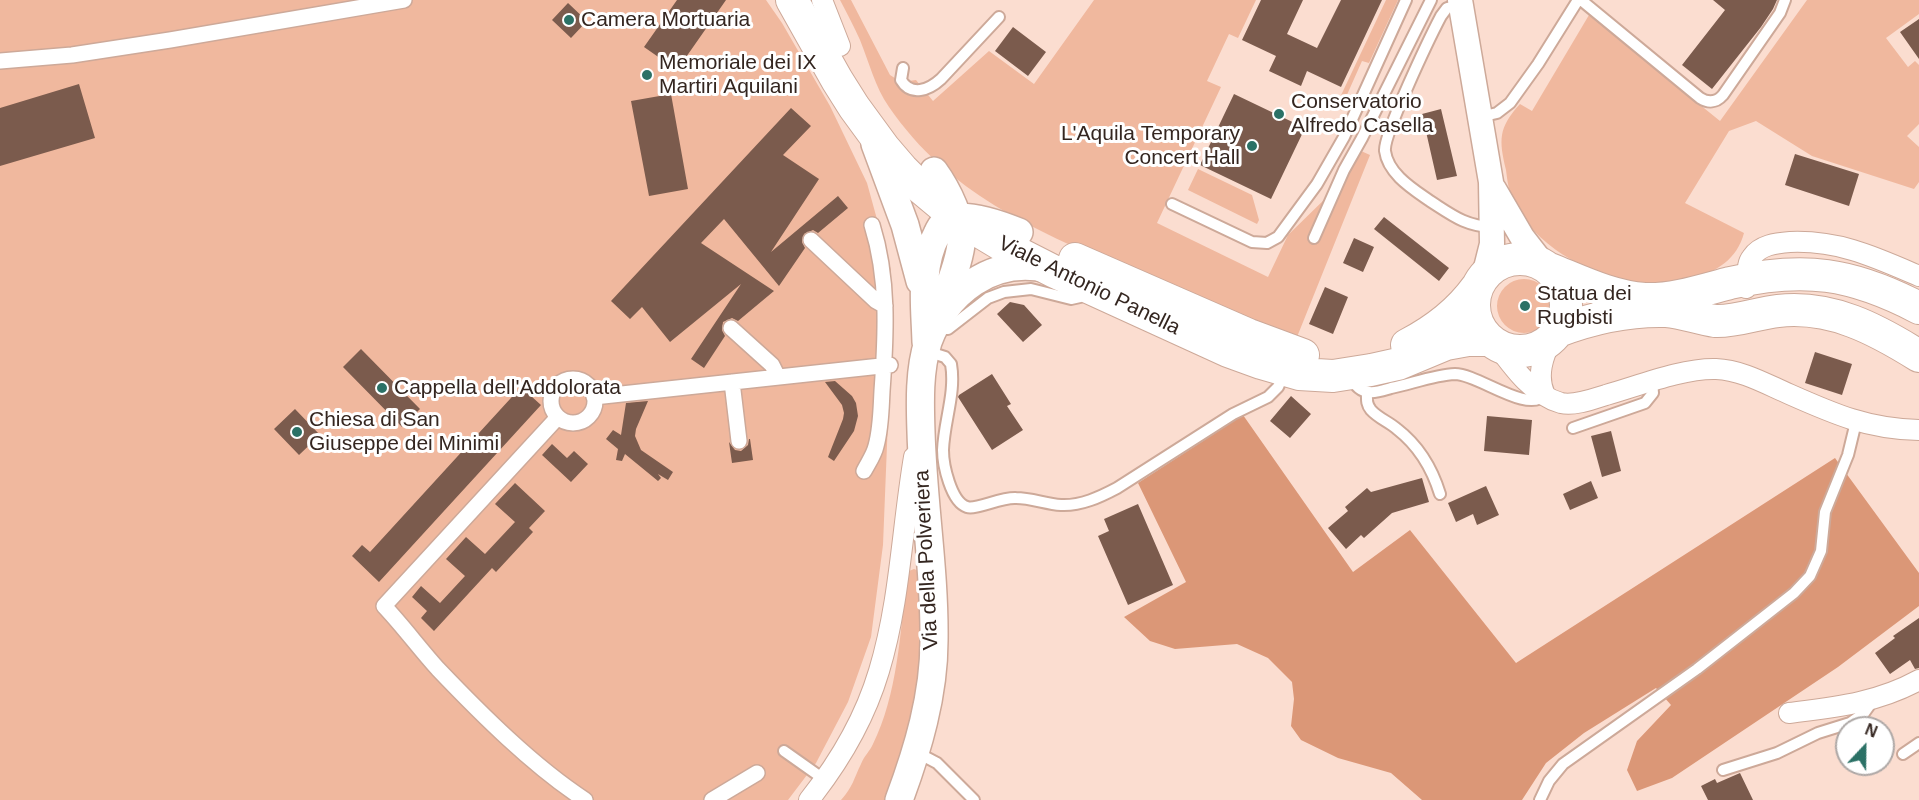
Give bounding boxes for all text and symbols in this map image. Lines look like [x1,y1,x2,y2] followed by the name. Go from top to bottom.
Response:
[581,7,750,33] place label: Camera Mortuaria
[562,13,576,27] marker: Camera Mortuaria
[659,50,817,100] place label: Memoriale dei IX Martiri Aquilani
[640,68,654,82] marker: Memoriale dei IX Martiri Aquilani
[1291,89,1433,139] place label: Conservatorio Alfredo Casella
[1272,107,1286,121] marker: Conservatorio Alfredo Casella
[1061,121,1240,171] place label: L'Aquila Temporary Concert Hall
[1245,139,1259,153] marker: L'Aquila Temporary Concert Hall
[994,231,1184,341] street label: Viale Antonio Panella
[1537,281,1632,331] place label: Statua dei Rugbisti
[1518,299,1532,313] marker: Statua dei Rugbisti
[394,375,621,401] place label: Cappella dell'Addolorata
[375,381,389,395] marker: Cappella dell'Addolorata
[309,407,499,457] place label: Chiesa di San Giuseppe dei Minimi
[290,425,304,439] marker: Chiesa di San Giuseppe dei Minimi
[910,469,944,651] street label: Via della Polveriera
[1835,716,1895,776] north arrow
[1863,721,1880,741] text: N

